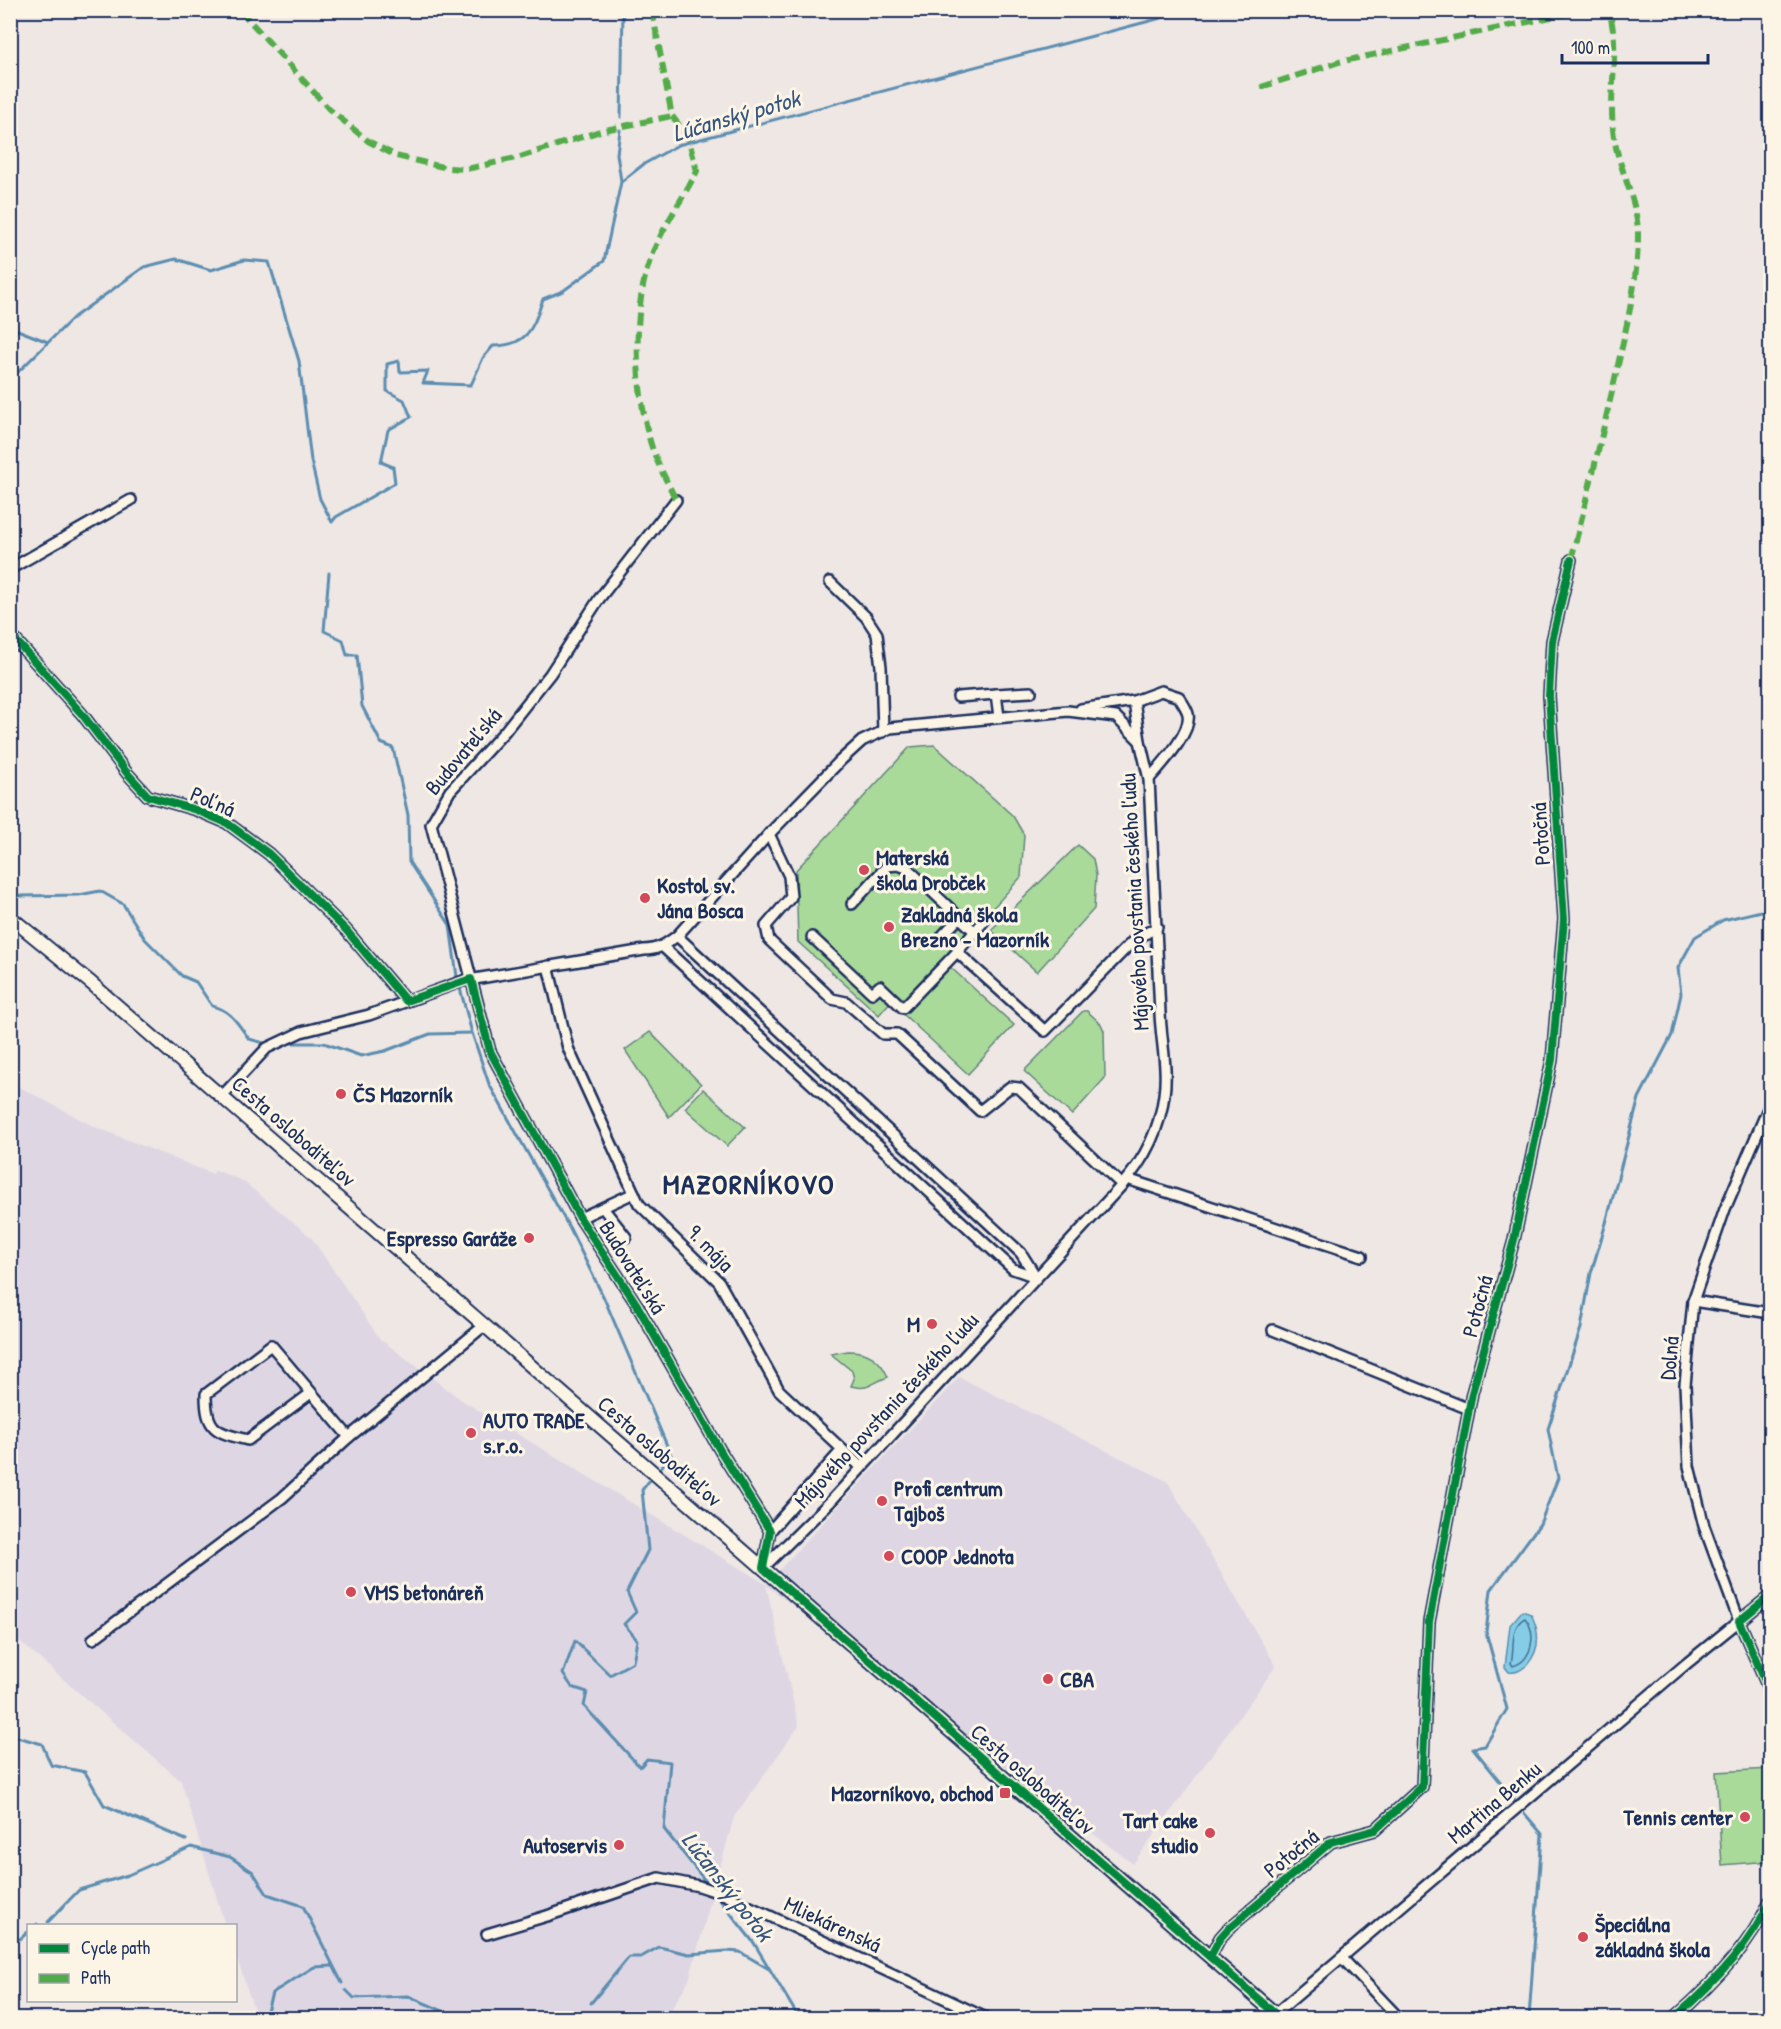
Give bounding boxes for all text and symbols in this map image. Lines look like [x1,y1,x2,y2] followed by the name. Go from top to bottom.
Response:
[1562,27,1708,65] scale bar
[1571,35,1610,60] text: 100 m
[669,81,806,149] water label: Lúčanský potok
[418,701,509,801] street label: Budovateľská
[1112,772,1156,1031] street label: Májového povstania českého ľudu
[186,778,240,824] street label: Poľná
[1523,801,1557,866] street label: Potočná
[876,842,986,897] place label: Materská škola Drobček
[857,863,871,877] marker: Materská škola Drobček
[657,870,743,925] place label: Kostol sv. Jána Bosca
[638,891,652,905] marker: Kostol sv. Jána Bosca
[901,899,1050,954] place label: Zakladná škola Brezno - Mazorník
[882,920,896,934] marker: Zakladná škola Brezno - Mazorník
[225,1069,363,1194] street label: Cesta osloboditeľov
[353,1079,454,1109] place label: ČS Mazorník
[334,1087,348,1101] marker: ČS Mazorník
[663,1165,835,1203] district label: MAZORNÍKOVO
[592,1214,674,1320] street label: Budovateľská
[681,1218,741,1279] street label: 9. mája
[387,1223,517,1254] place label: Espresso Garáže
[522,1231,536,1245] marker: Espresso Garáže
[1454,1271,1500,1340] street label: Potočná
[787,1305,985,1514] street label: Májového povstania českého ľudu
[907,1309,920,1339] place label: M
[925,1317,939,1331] marker: M
[1652,1335,1686,1381] street label: Dolná
[591,1389,729,1514] street label: Cesta osloboditeľov
[483,1405,585,1460] place label: AUTO TRADE s.r.o.
[464,1426,478,1440] marker: AUTO TRADE s.r.o.
[893,1473,1003,1528] place label: Profi centrum Tajboš
[875,1494,889,1508] marker: Profi centrum Tajboš
[901,1541,1014,1571] place label: COOP Jednota
[882,1549,896,1563] marker: COOP Jednota
[363,1577,484,1607] place label: VMS betonáreň
[344,1585,358,1599] marker: VMS betonáreň
[1060,1664,1094,1694] place label: CBA
[1041,1672,1055,1686] marker: CBA
[964,1717,1102,1842] street label: Cesta osloboditeľov
[1441,1754,1547,1850] street label: Martina Benku
[831,1778,993,1808] place label: Mazorníkovo, obchod
[998,1786,1012,1800] marker: Mazorníkovo, obchod
[1623,1802,1734,1832] place label: Tennis center
[1122,1805,1198,1860] place label: Tart cake studio
[1738,1810,1752,1824] marker: Tennis center
[1257,1821,1325,1884] street label: Potočná
[674,1825,782,1950] water label: Lúčanský potok
[1203,1826,1217,1840] marker: Tart cake studio
[523,1830,608,1860] place label: Autoservis
[612,1838,626,1852] marker: Autoservis
[780,1888,887,1960] street label: Mliekárenská
[1595,1909,1710,1964] place label: Špeciálna základná škola
[27,1924,237,2002] legend
[1576,1930,1590,1944] marker: Špeciálna základná škola
[81,1935,151,1960] text: Cycle path
[81,1965,111,1990] text: Path

